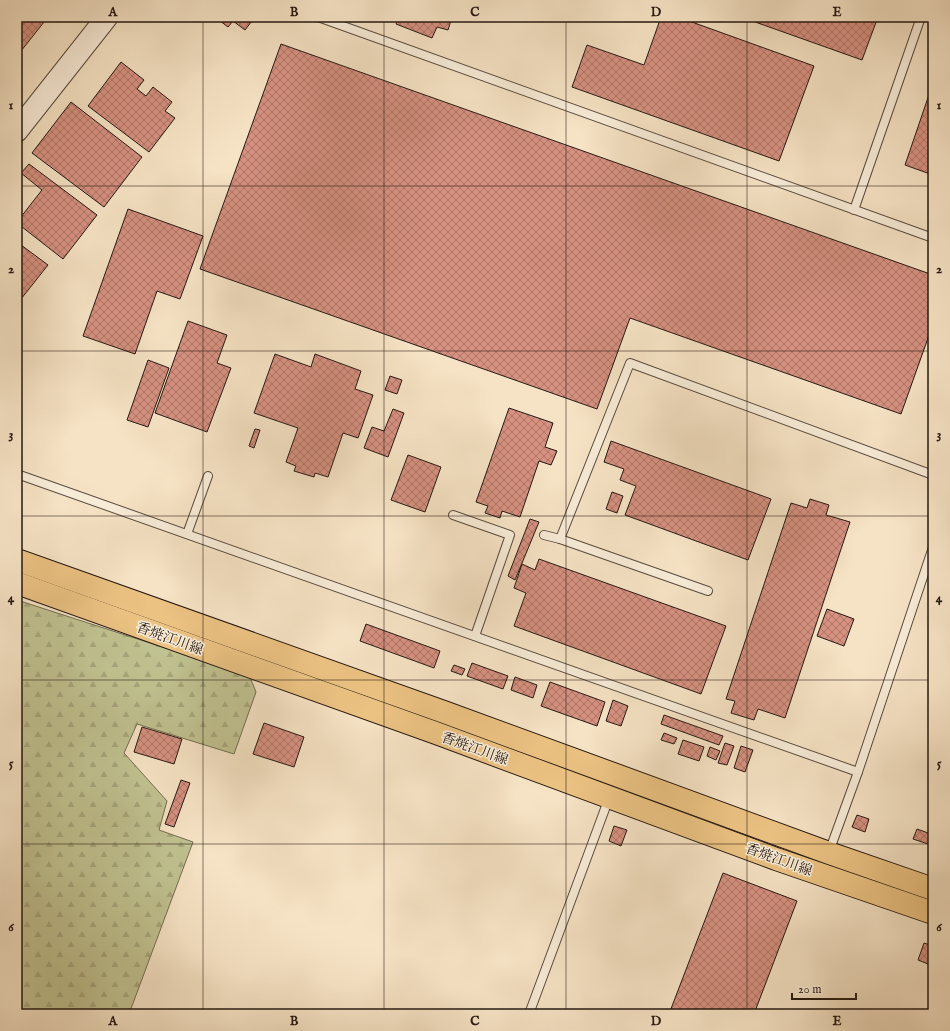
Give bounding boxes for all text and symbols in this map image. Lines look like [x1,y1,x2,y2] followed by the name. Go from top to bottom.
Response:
[108,4,119,21] text: A
[290,4,299,21] text: B
[470,4,480,21] text: C
[651,4,662,21] text: D
[832,4,842,21] text: E
[9,97,14,114] text: 1
[937,97,942,114] text: 1
[8,261,14,278] text: 2
[936,261,942,278] text: 2
[9,426,14,443] text: 3
[937,426,942,443] text: 3
[8,590,15,607] text: 4
[936,590,943,607] text: 4
[134,619,206,659] street label: 香焼江川線
[439,729,511,769] street label: 香焼江川線
[9,755,14,772] text: 5
[937,755,942,772] text: 5
[743,840,815,880] street label: 香焼江川線
[8,919,14,936] text: 6
[936,919,942,936] text: 6
[792,975,856,1001] scale bar
[798,982,821,997] text: 20 m
[108,1013,119,1030] text: A
[290,1013,299,1030] text: B
[470,1013,480,1030] text: C
[651,1013,662,1030] text: D
[832,1013,842,1030] text: E

